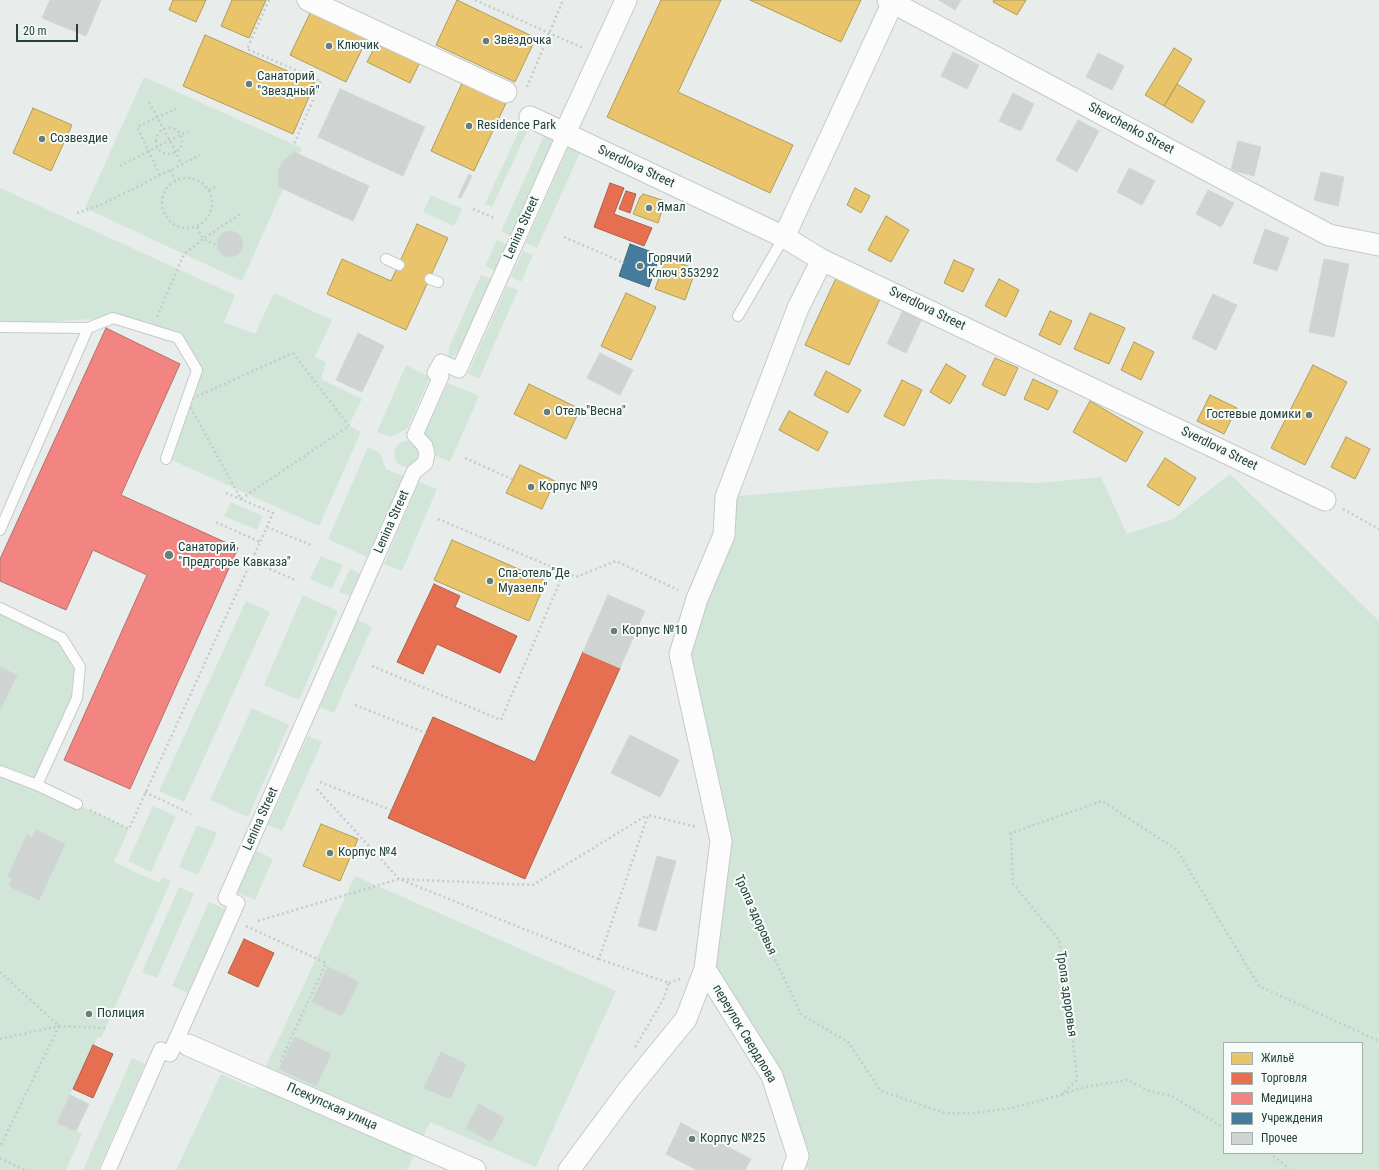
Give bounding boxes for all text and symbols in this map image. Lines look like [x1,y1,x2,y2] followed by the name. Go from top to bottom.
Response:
[18,16,80,42] scale bar
[23,24,47,38] text: 20 m
[494,33,551,49] place label: Звёздочка
[481,36,491,46] marker: Звёздочка
[337,38,379,54] place label: Ключик
[324,41,334,51] marker: Ключик
[257,69,320,100] place label: Санаторий "Звездный"
[244,79,254,89] marker: Санаторий "Звездный"
[1085,100,1177,158] street label: Shevchenko Street
[477,118,556,134] place label: Residence Park
[464,121,474,131] marker: Residence Park
[50,131,108,147] place label: Созвездие
[37,134,47,144] marker: Созвездие
[595,142,677,192] street label: Sverdlova Street
[501,194,543,262] street label: Lenina Street
[657,200,686,216] place label: Ямал
[644,203,654,213] marker: Ямал
[648,251,719,282] place label: Горячий Ключ 353292
[635,261,645,271] marker: Горячий Ключ 353292
[886,284,968,334] street label: Sverdlova Street
[555,404,626,420] place label: Отель"Весна"
[542,407,552,417] marker: Отель"Весна"
[1206,407,1301,423] place label: Гостевые домики
[1304,410,1314,420] marker: Гостевые домики
[1178,424,1260,474] street label: Sverdlova Street
[539,479,598,495] place label: Корпус №9
[526,482,536,492] marker: Корпус №9
[371,488,413,556] street label: Lenina Street
[178,540,291,571] place label: Санаторий "Предгорье Кавказа"
[163,549,175,561] marker: Санаторий "Предгорье Кавказа"
[498,566,570,597] place label: Спа-отель"Де Муазель"
[485,576,495,586] marker: Спа-отель"Де Муазель"
[622,623,687,639] place label: Корпус №10
[609,626,619,636] marker: Корпус №10
[240,785,282,853] street label: Lenina Street
[338,845,397,861] place label: Корпус №4
[325,848,335,858] marker: Корпус №4
[730,872,780,958] street label: Тропа здоровья
[1052,950,1080,1038] street label: Тропа здоровья
[709,982,779,1086] street label: переулок Свердлова
[97,1006,144,1022] place label: Полиция
[84,1009,94,1019] marker: Полиция
[1223,1042,1363,1154] legend
[1261,1051,1294,1065] text: Жильё
[1261,1071,1307,1085] text: Торговля
[284,1080,380,1134] street label: Псекупская улица
[1261,1091,1313,1105] text: Медицина
[1261,1111,1323,1125] text: Учреждения
[700,1131,765,1147] place label: Корпус №25
[1261,1131,1297,1145] text: Прочее
[687,1134,697,1144] marker: Корпус №25

